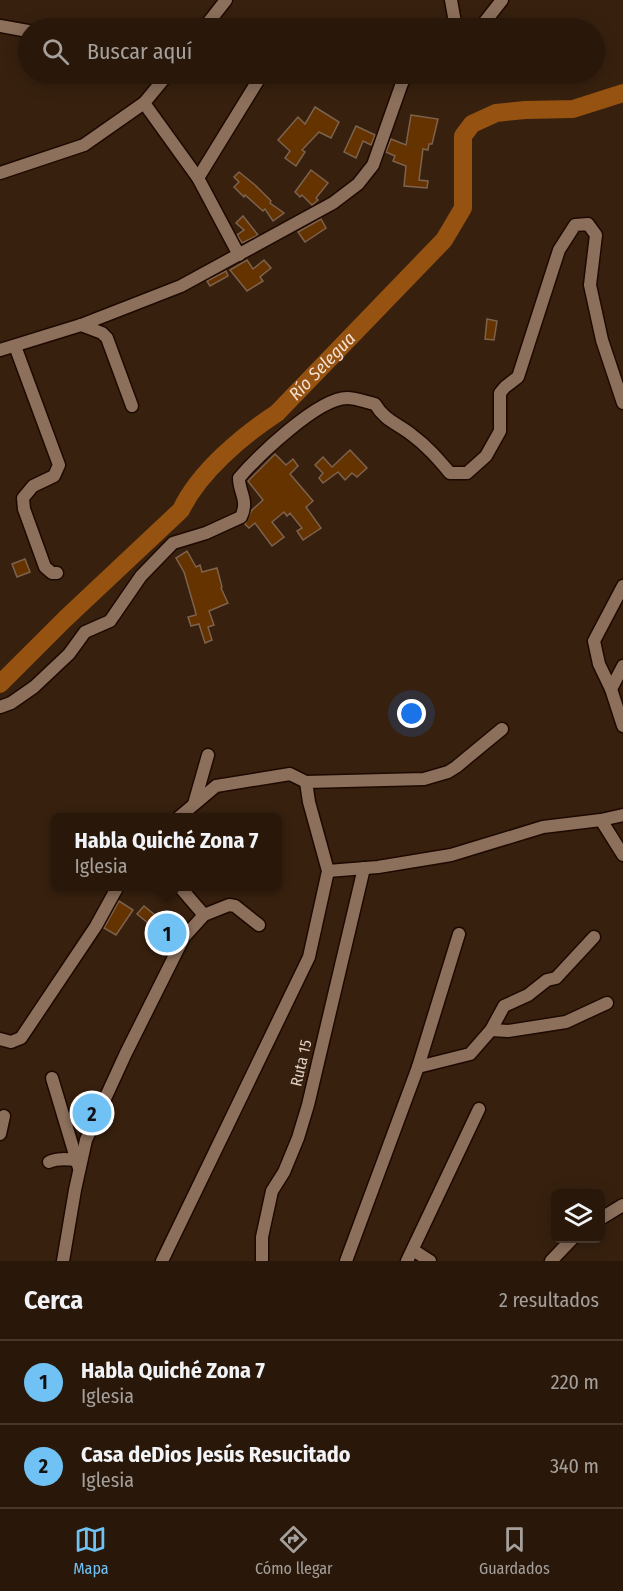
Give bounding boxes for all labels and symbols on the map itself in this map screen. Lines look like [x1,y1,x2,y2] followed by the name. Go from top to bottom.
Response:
[284,328,360,405] water label: Río Selegua
[397,699,426,728] your location
[148,910,186,956] pin: 1
[286,1038,316,1088] street label: Ruta 15
[72,1090,112,1136] pin: 2

